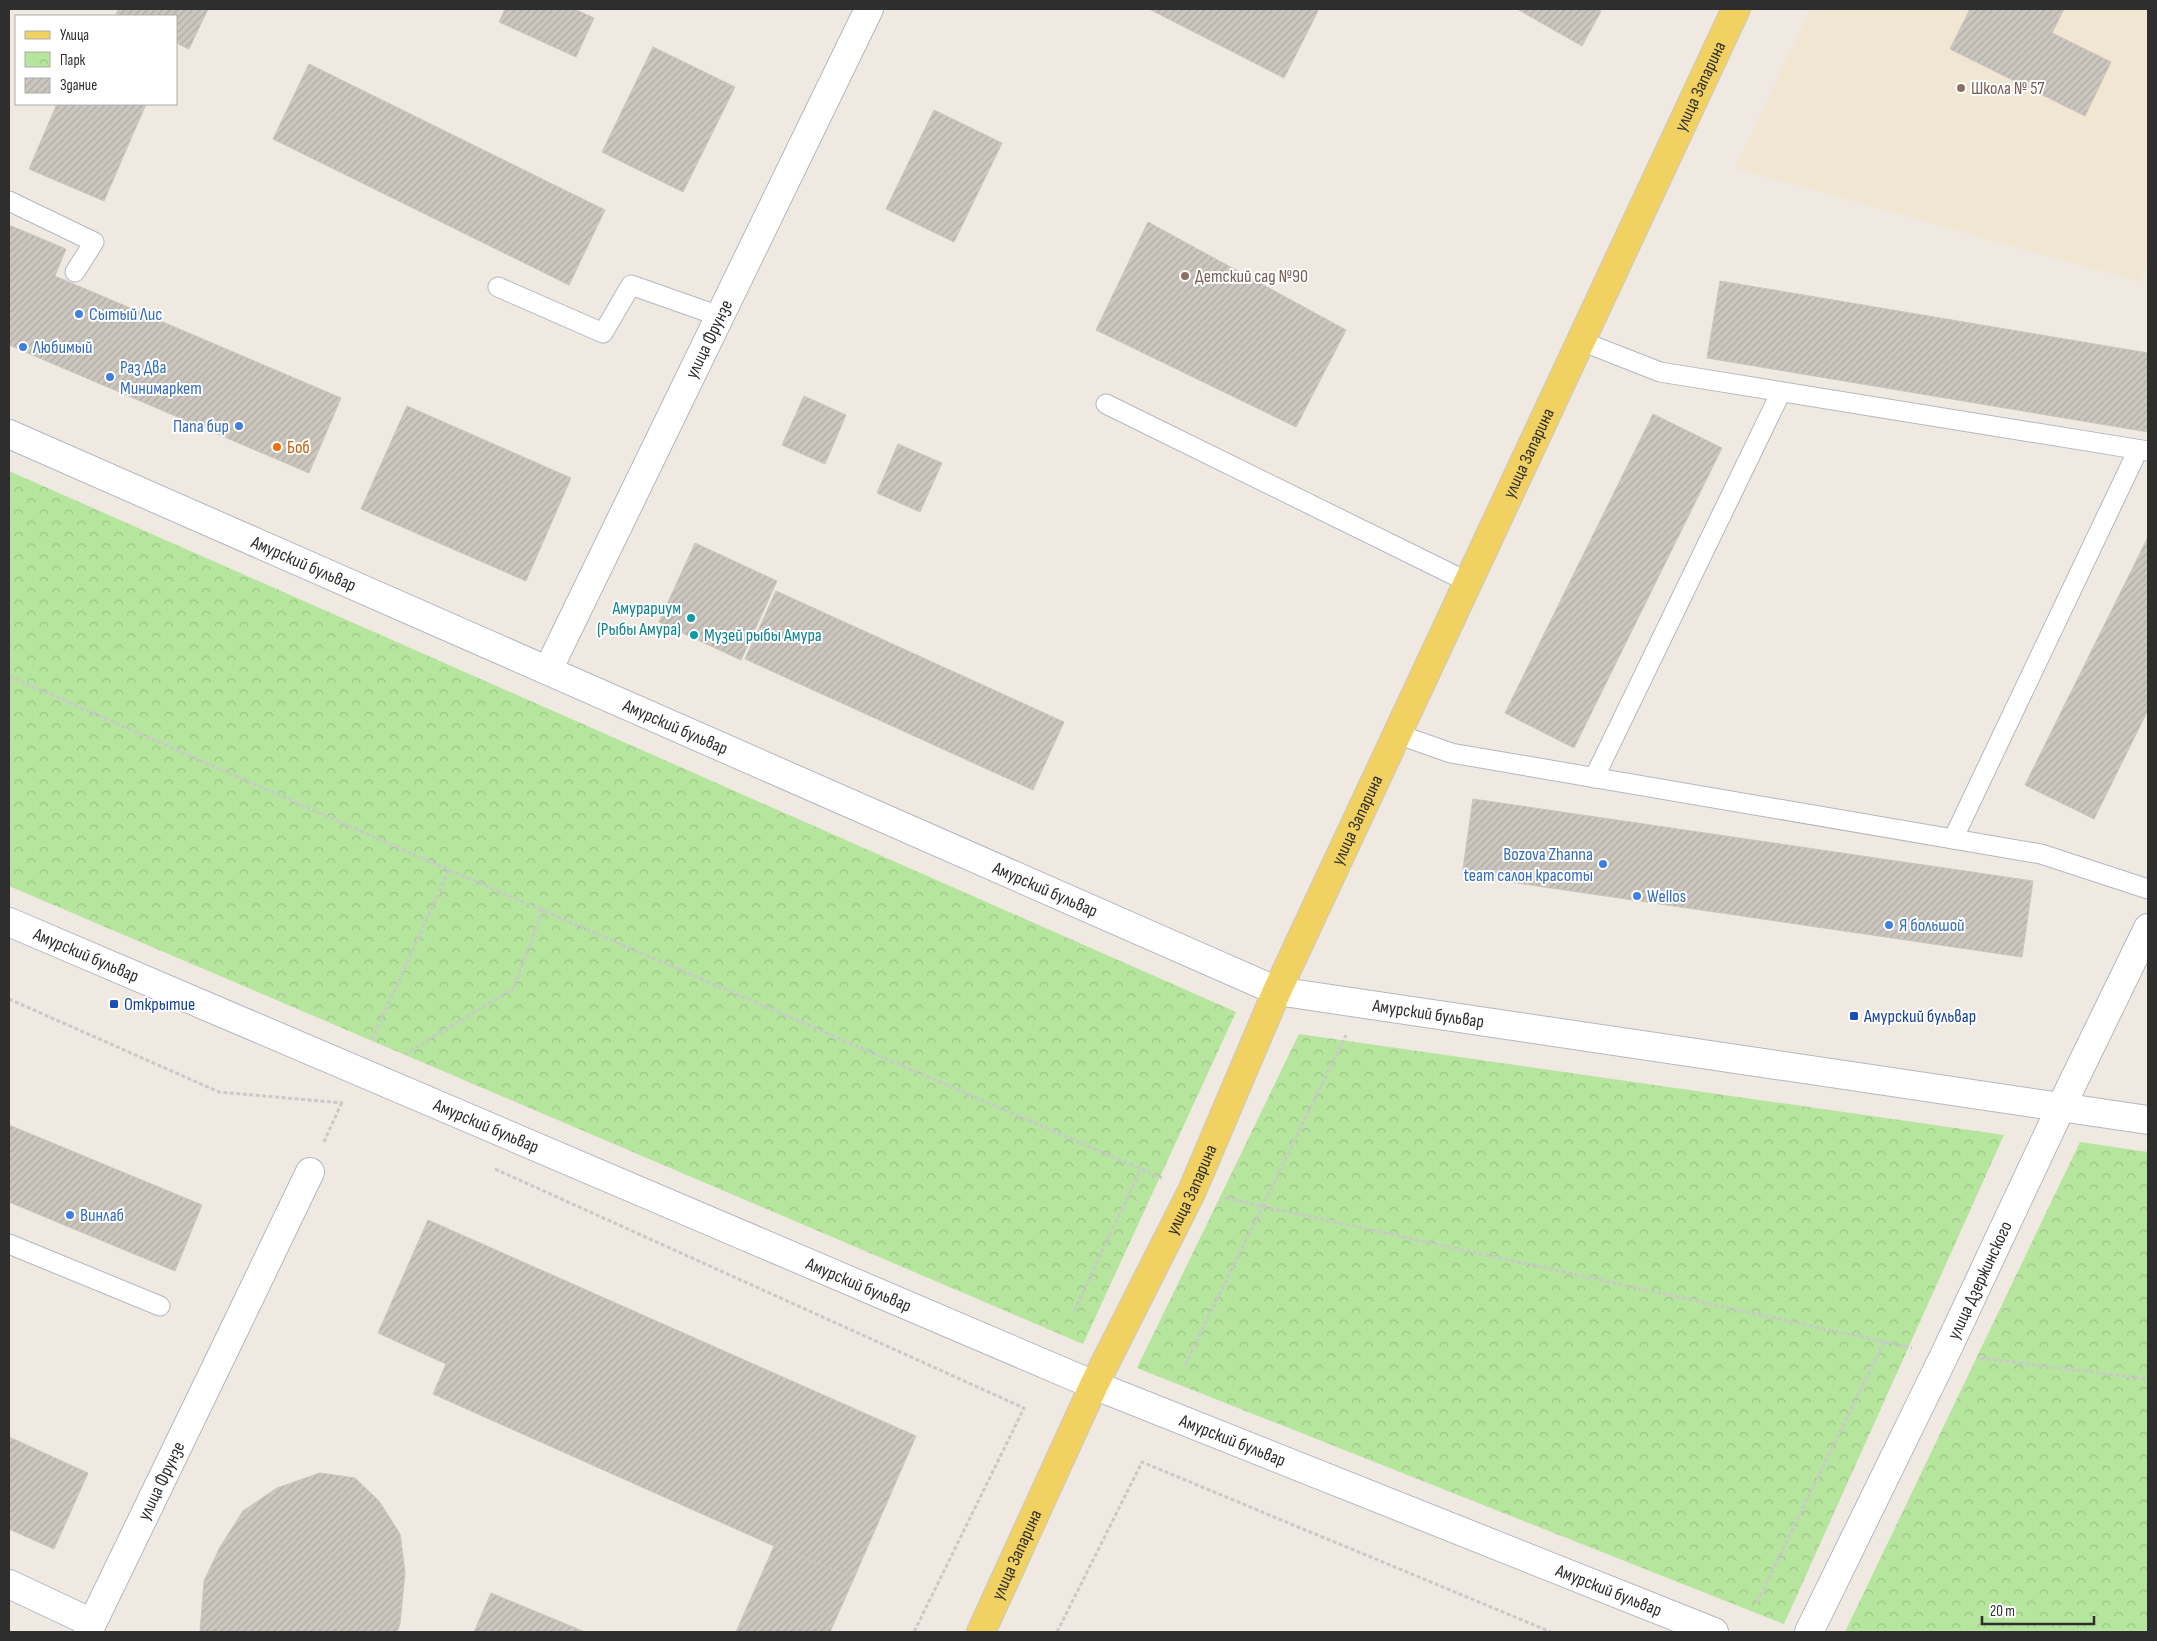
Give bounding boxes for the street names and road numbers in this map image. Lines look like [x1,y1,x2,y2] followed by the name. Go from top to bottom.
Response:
[1670,38,1730,135] street label: улица Запарина
[681,296,737,382] street label: улица Фрунзе
[1499,405,1559,502] street label: улица Запарина
[247,531,359,596] street label: Амурский бульвар
[619,695,731,759] street label: Амурский бульвар
[1327,772,1387,869] street label: улица Запарина
[989,857,1101,922] street label: Амурский бульвар
[29,923,142,987] street label: Амурский бульвар
[1370,995,1485,1033] street label: Амурский бульвар
[429,1094,542,1158] street label: Амурский бульвар
[1162,1141,1222,1238] street label: улица Запарина
[1943,1218,2017,1343] street label: улица Дзержинского
[802,1253,914,1317] street label: Амурский бульвар
[1176,1410,1289,1471] street label: Амурский бульвар
[134,1438,190,1524] street label: улица Фрунзе
[987,1506,1047,1603] street label: улица Запарина
[1552,1560,1665,1621] street label: Амурский бульвар

